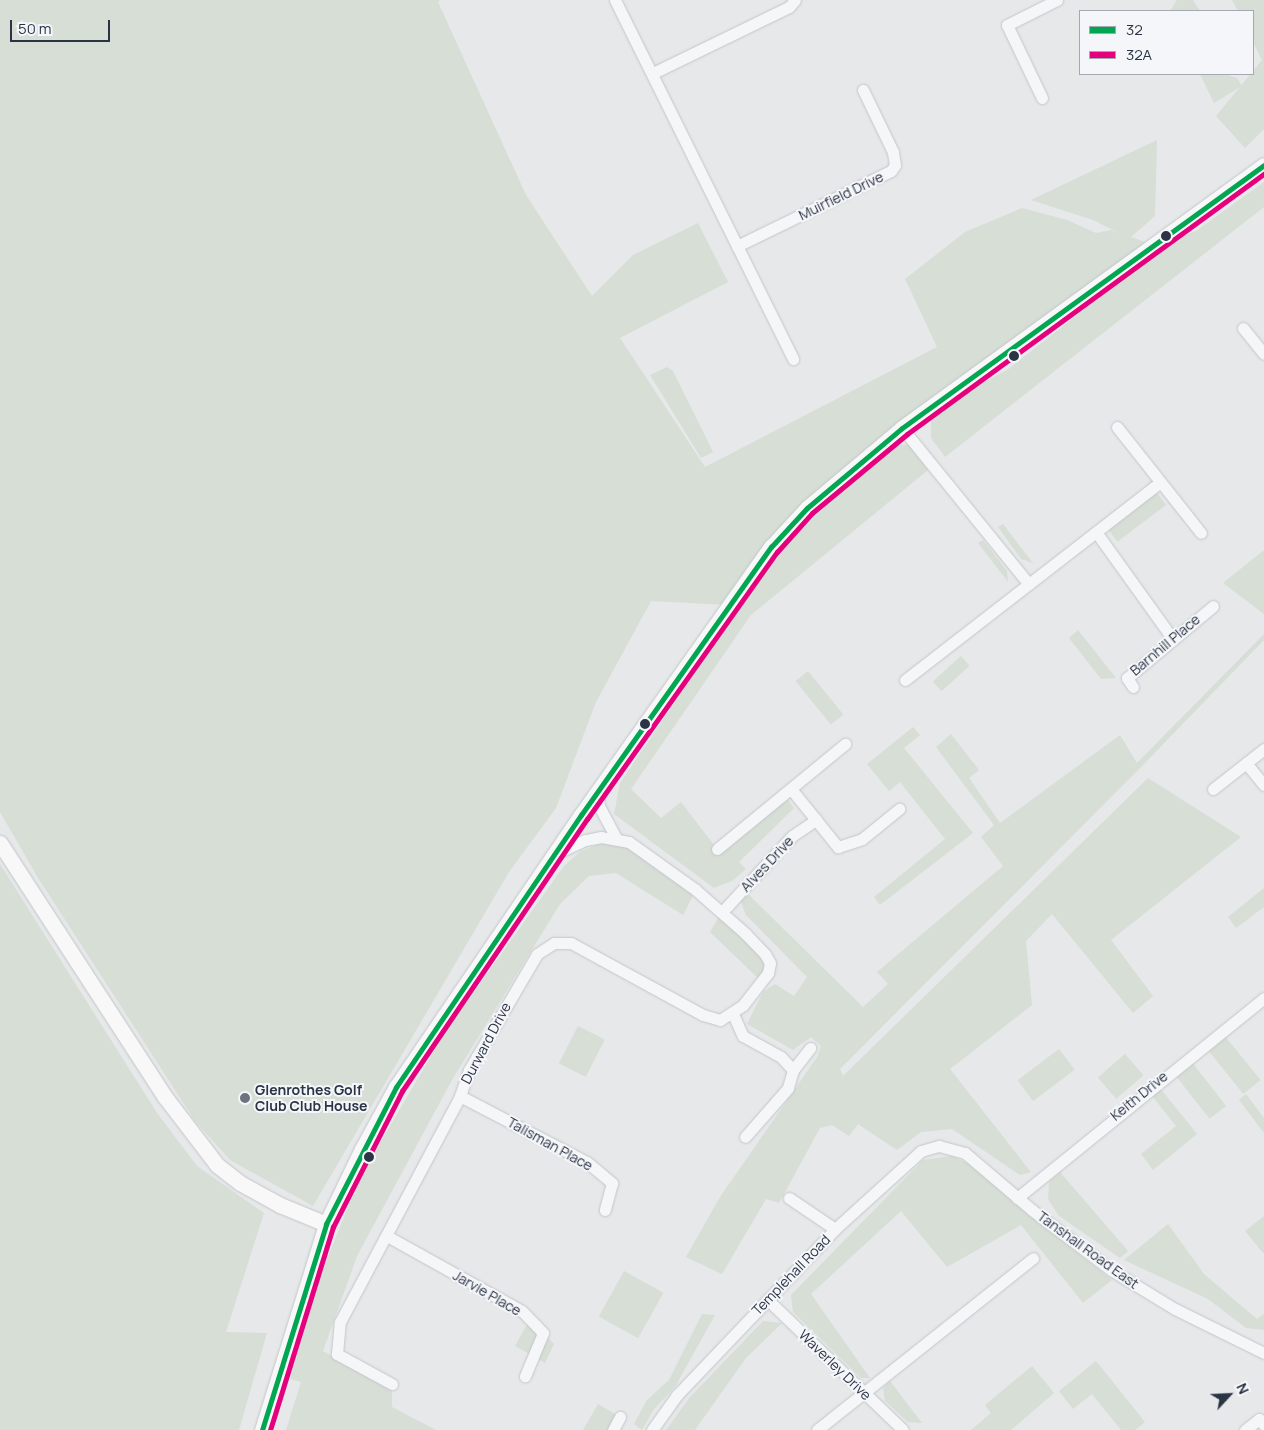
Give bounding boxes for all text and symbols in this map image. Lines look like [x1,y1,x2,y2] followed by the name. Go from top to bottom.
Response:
[12,10,112,42] scale bar
[1079,10,1254,75] legend
[18,18,52,39] text: 50 m
[1126,19,1143,40] text: 32
[1126,44,1152,65] text: 32A
[796,168,886,224] street label: Muirfield Drive
[1161,231,1171,241] unlabelled marker
[1009,351,1019,361] unlabelled marker
[1127,611,1203,679] street label: Barnhill Place
[640,719,650,729] unlabelled marker
[737,833,797,895] street label: Alves Drive
[458,1000,514,1086] street label: Durward Drive
[1107,1068,1171,1124] street label: Keith Drive
[255,1082,367,1114] place label: Glenrothes Golf Club Club House
[239,1092,251,1104] marker: Glenrothes Golf Club Club House
[504,1114,596,1174] street label: Talisman Place
[364,1152,374,1162] unlabelled marker
[1034,1208,1142,1292] street label: Tanshall Road East
[748,1231,834,1319] street label: Templehall Road
[450,1267,524,1319] street label: Jarvie Place
[795,1326,875,1404] street label: Waverley Drive
[1204,1370,1254,1420] north arrow
[1232,1380,1254,1397] text: N

